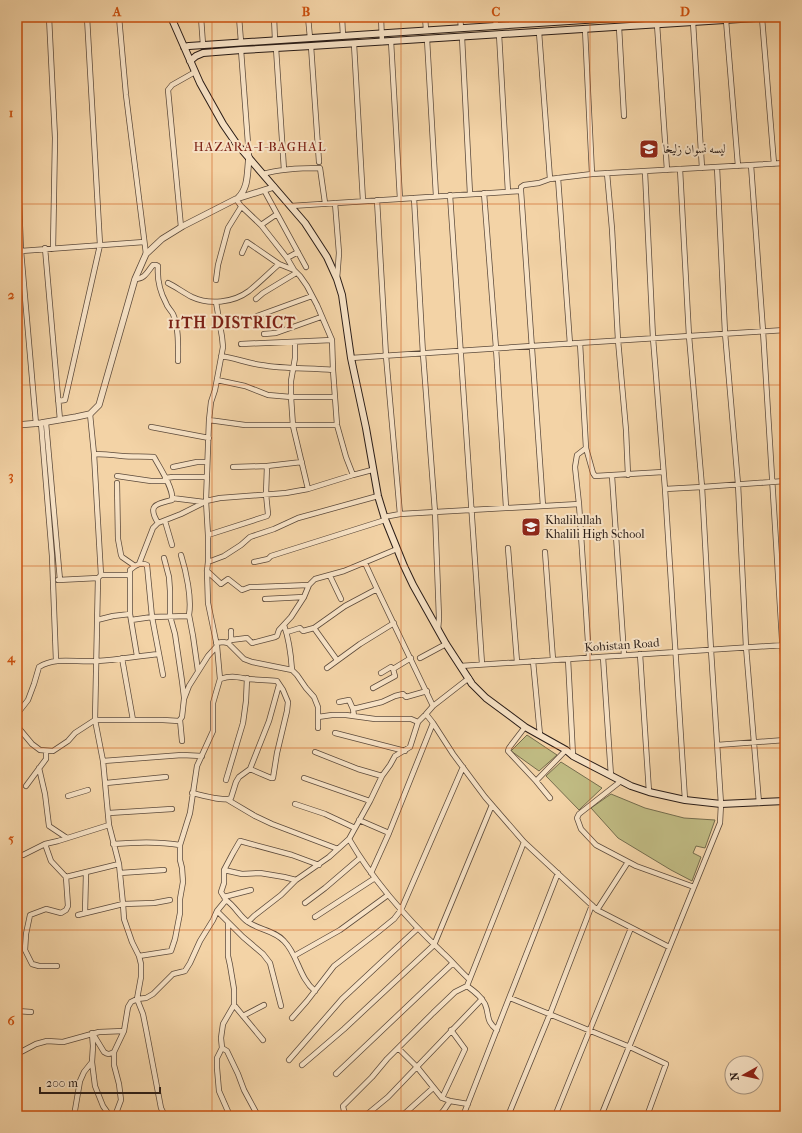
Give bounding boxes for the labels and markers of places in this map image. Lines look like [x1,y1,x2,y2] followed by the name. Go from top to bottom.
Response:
[638,138,660,160] school or university icon: لیسه نسوان زلیخا
[663,142,726,157] place label: لیسه نسوان زلیخا
[545,513,645,541] place label: Khalilullah Khalili High School
[520,516,542,538] school or university icon: Khalilullah Khalili High School

